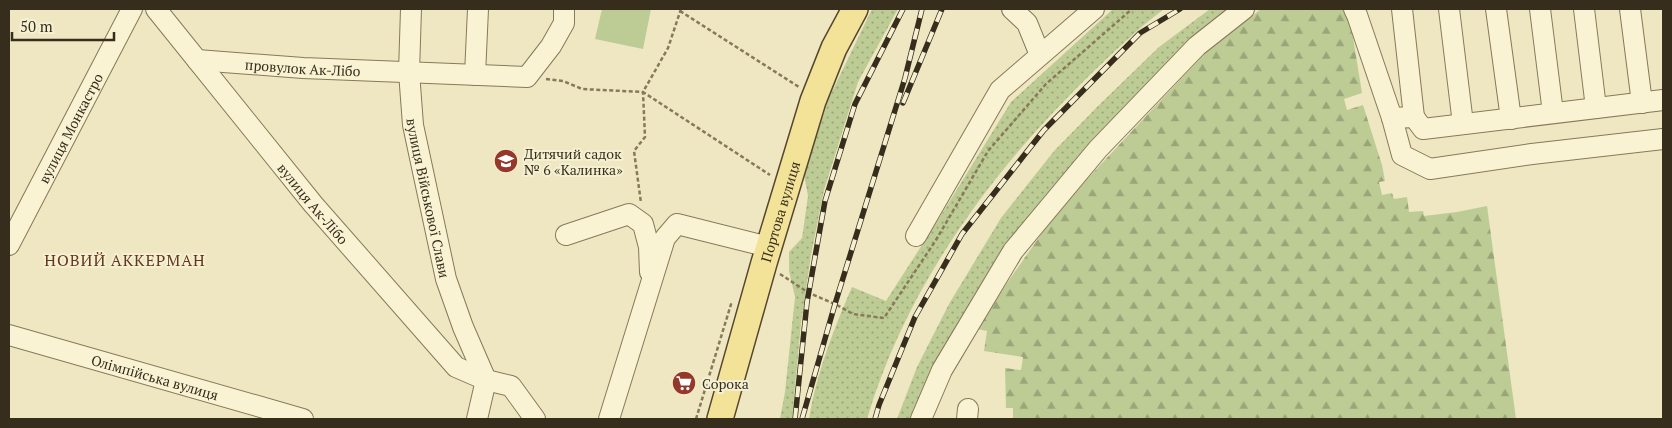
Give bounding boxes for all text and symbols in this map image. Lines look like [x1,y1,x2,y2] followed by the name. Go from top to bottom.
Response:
[12,10,115,42] scale bar
[20,16,53,36] text: 50 m
[244,54,361,80] street label: провулок Ак-Лібо
[33,69,107,186] street label: вулиця Монкастро
[403,118,455,280] street label: вулиця Військової Слави
[524,144,623,179] place label: Дитячий садок № 6 «Калинка»
[493,148,519,174] school or university icon: Дитячий садок № 6 «Калинка»
[274,159,353,248] street label: вулиця Ак-Лібо
[755,159,804,264] street label: Портова вулиця
[44,249,206,271] district label: НОВИЙ АККЕРМАН
[89,350,221,404] street label: Олімпійська вулиця
[671,370,697,396] supermarket icon: Сорока
[702,374,749,393] place label: Сорока

